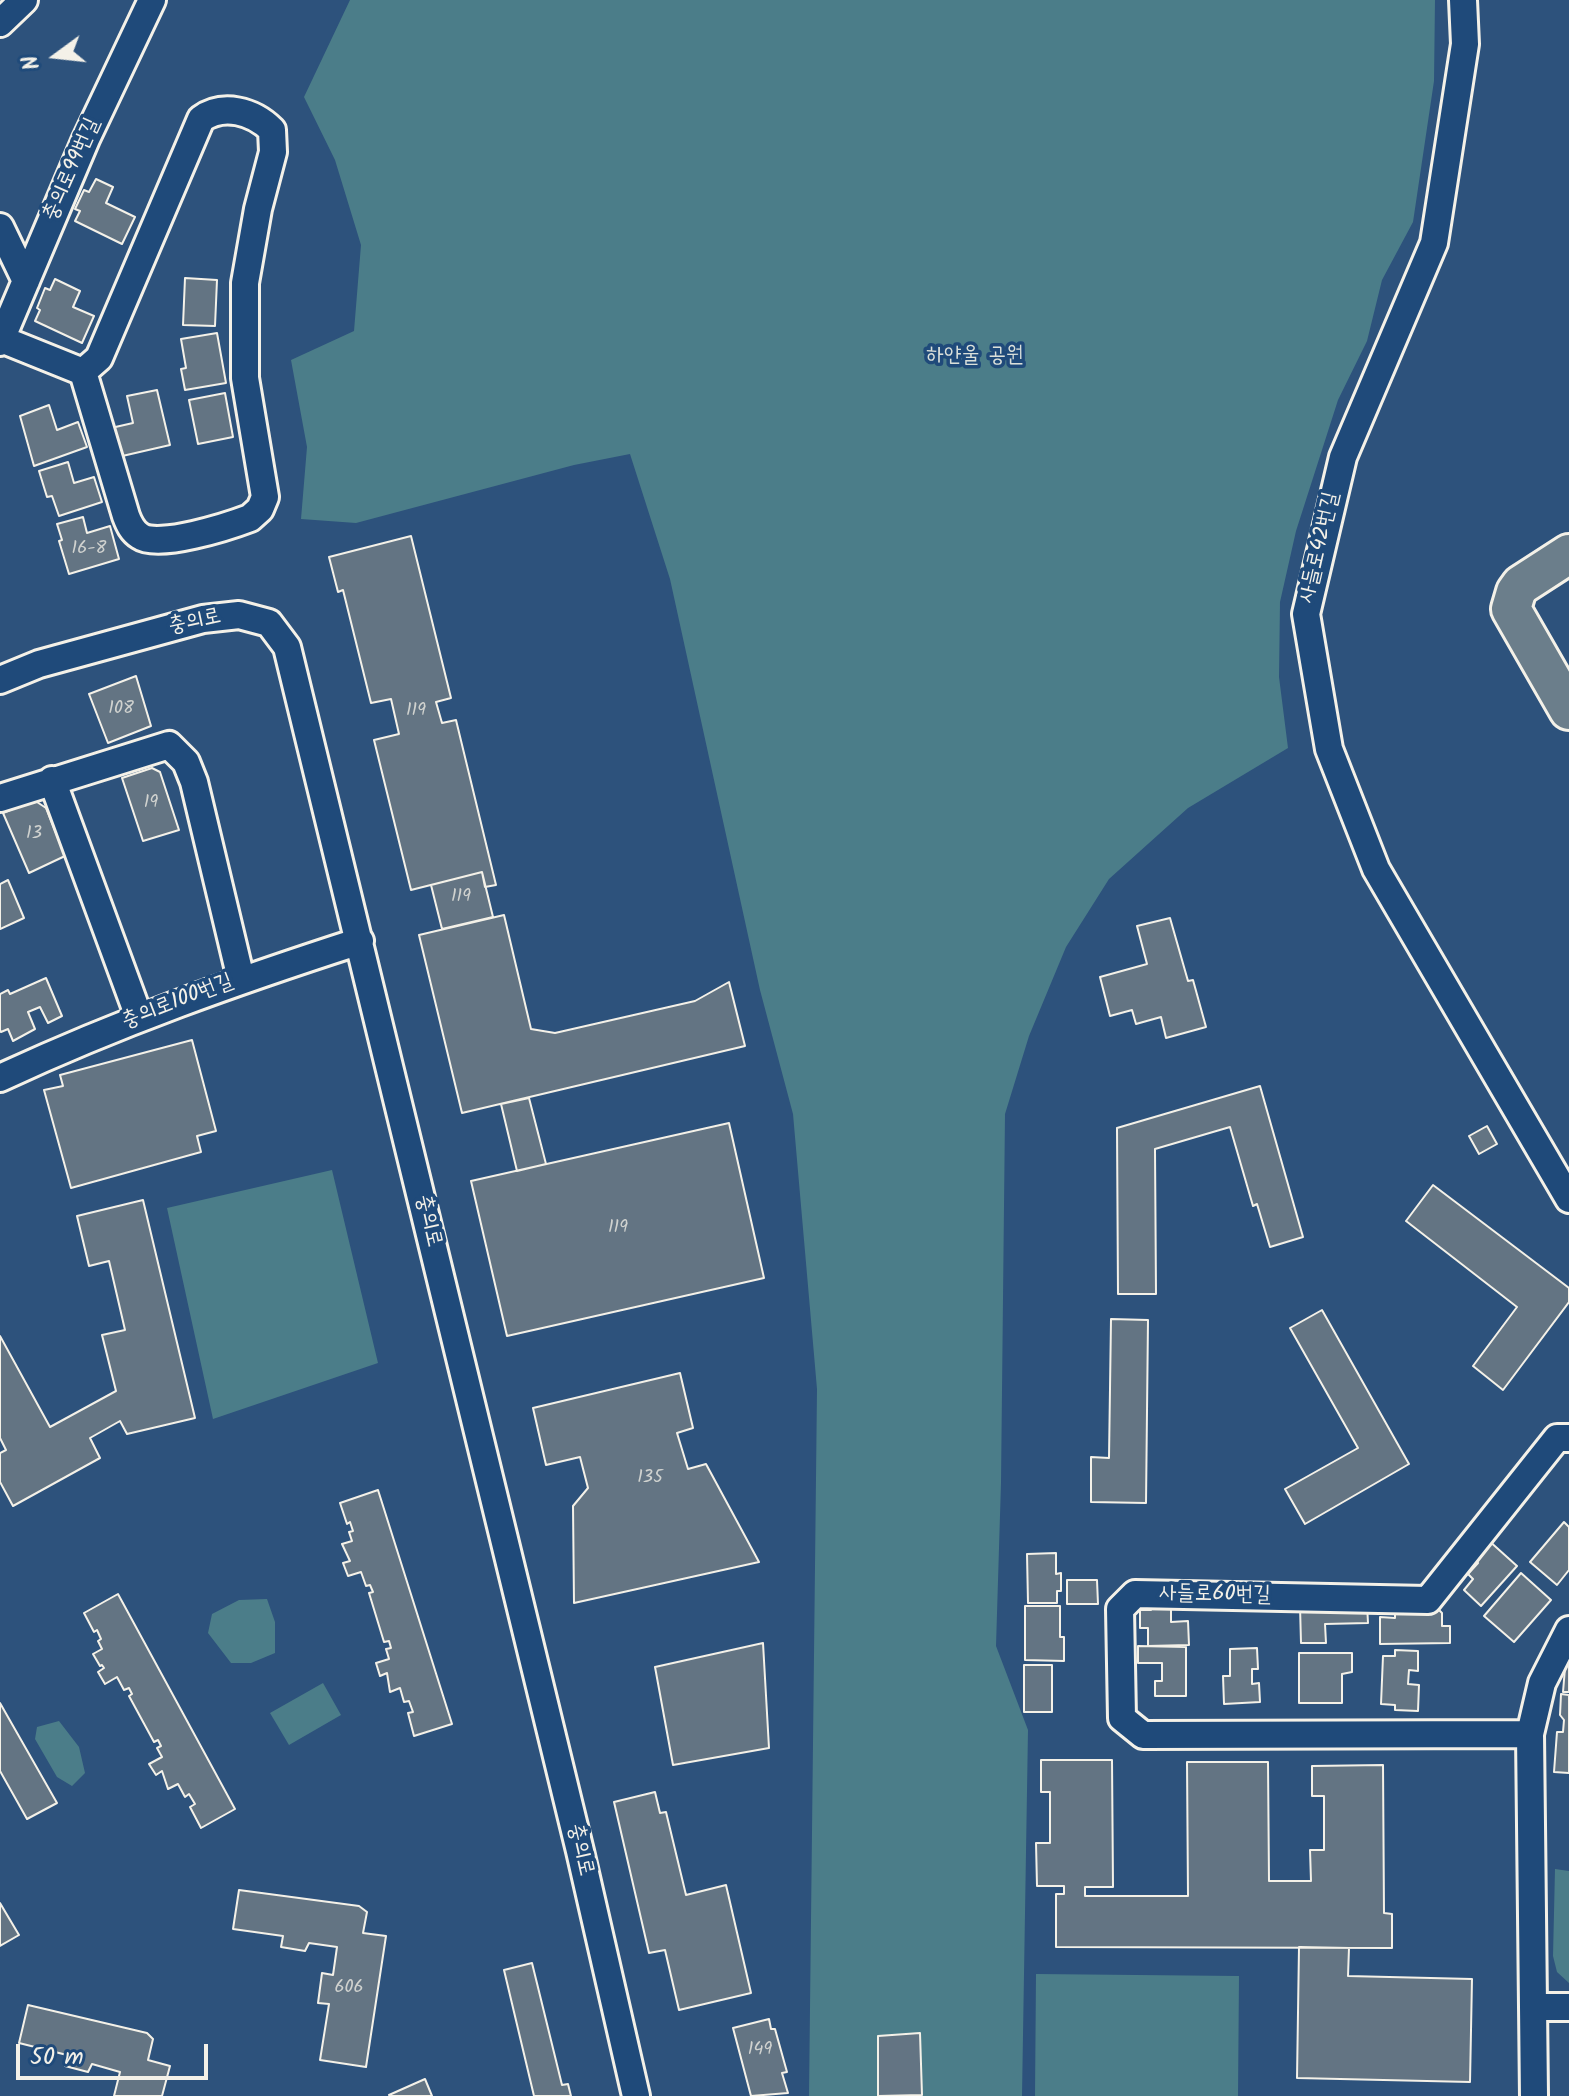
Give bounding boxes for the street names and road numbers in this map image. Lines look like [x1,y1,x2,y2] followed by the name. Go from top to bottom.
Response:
[39,114,107,226] street label: 충의로99번길
[1295,490,1347,606] street label: 사들로42번길
[166,605,224,641] street label: 충의로
[118,970,238,1036] street label: 충의로100번길
[408,1192,446,1250] street label: 충의로
[1159,1582,1271,1610] street label: 사들로60번길
[560,1821,598,1879] street label: 충의로

